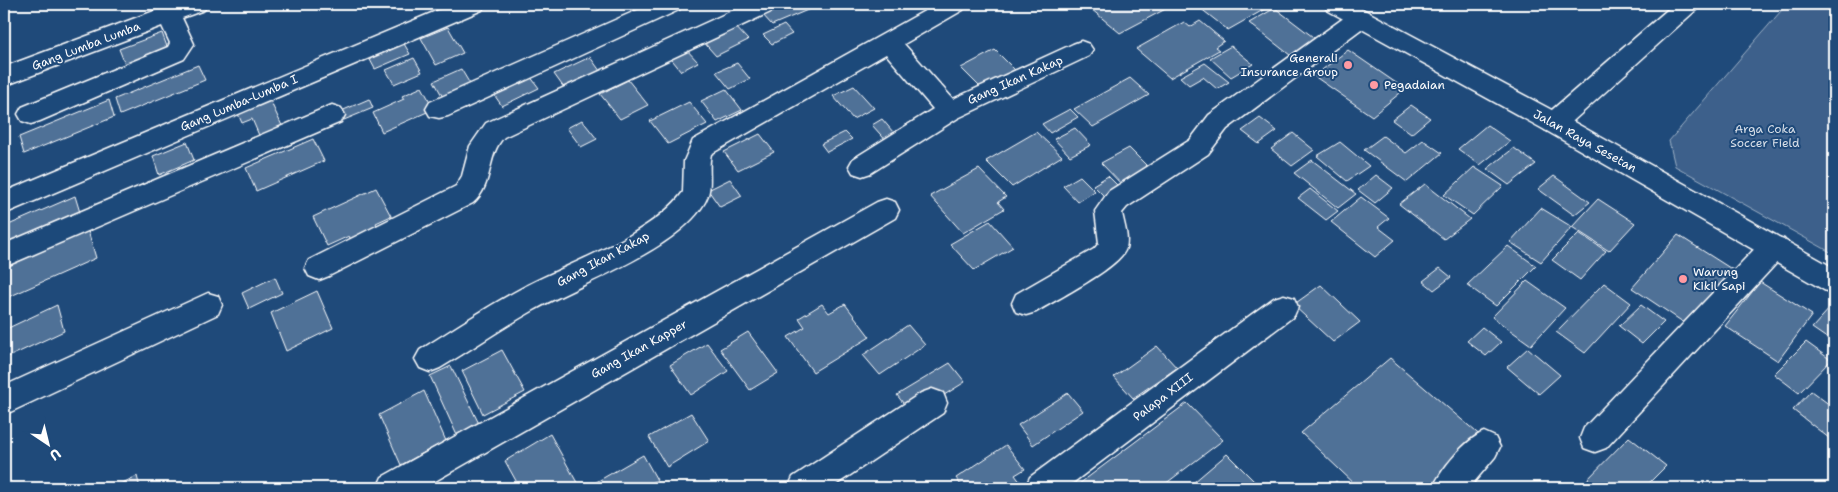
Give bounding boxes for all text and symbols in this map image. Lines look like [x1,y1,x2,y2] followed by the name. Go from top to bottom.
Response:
[29,18,143,74] street label: Gang Lumba Lumba
[1240,50,1338,80] place label: Generali Insurance Group
[965,52,1065,108] street label: Gang Ikan Kakap
[1342,59,1354,71] marker: Generali Insurance Group
[178,71,301,135] street label: Gang Lumba-Lumba I
[1384,77,1445,93] place label: Pegadaian
[1368,79,1380,91] marker: Pegadaian
[1530,106,1640,176] street label: Jalan Raya Sesetan
[1730,121,1800,151] park label: Arga Coka Soccer Field
[554,228,652,290] street label: Gang Ikan Kakap
[1693,264,1745,294] place label: Warung Kikil Sapi
[1677,273,1689,285] marker: Warung Kikil Sapi
[588,316,690,382] street label: Gang Ikan Kapper
[1130,369,1197,425] street label: Palapa XIII
[22,420,72,470] north arrow
[46,445,65,465] text: U

